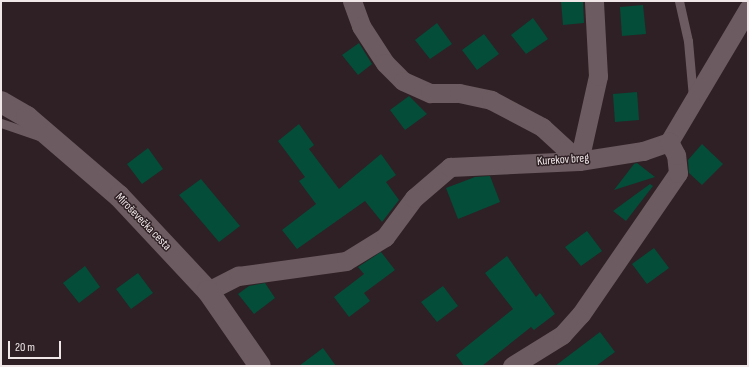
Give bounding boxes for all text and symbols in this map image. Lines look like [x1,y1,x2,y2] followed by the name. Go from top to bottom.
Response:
[537,151,589,169] street label: Kurekov breg
[112,190,174,254] street label: Miroševečka cesta
[10,333,63,359] scale bar
[15,340,35,355] text: 20 m

